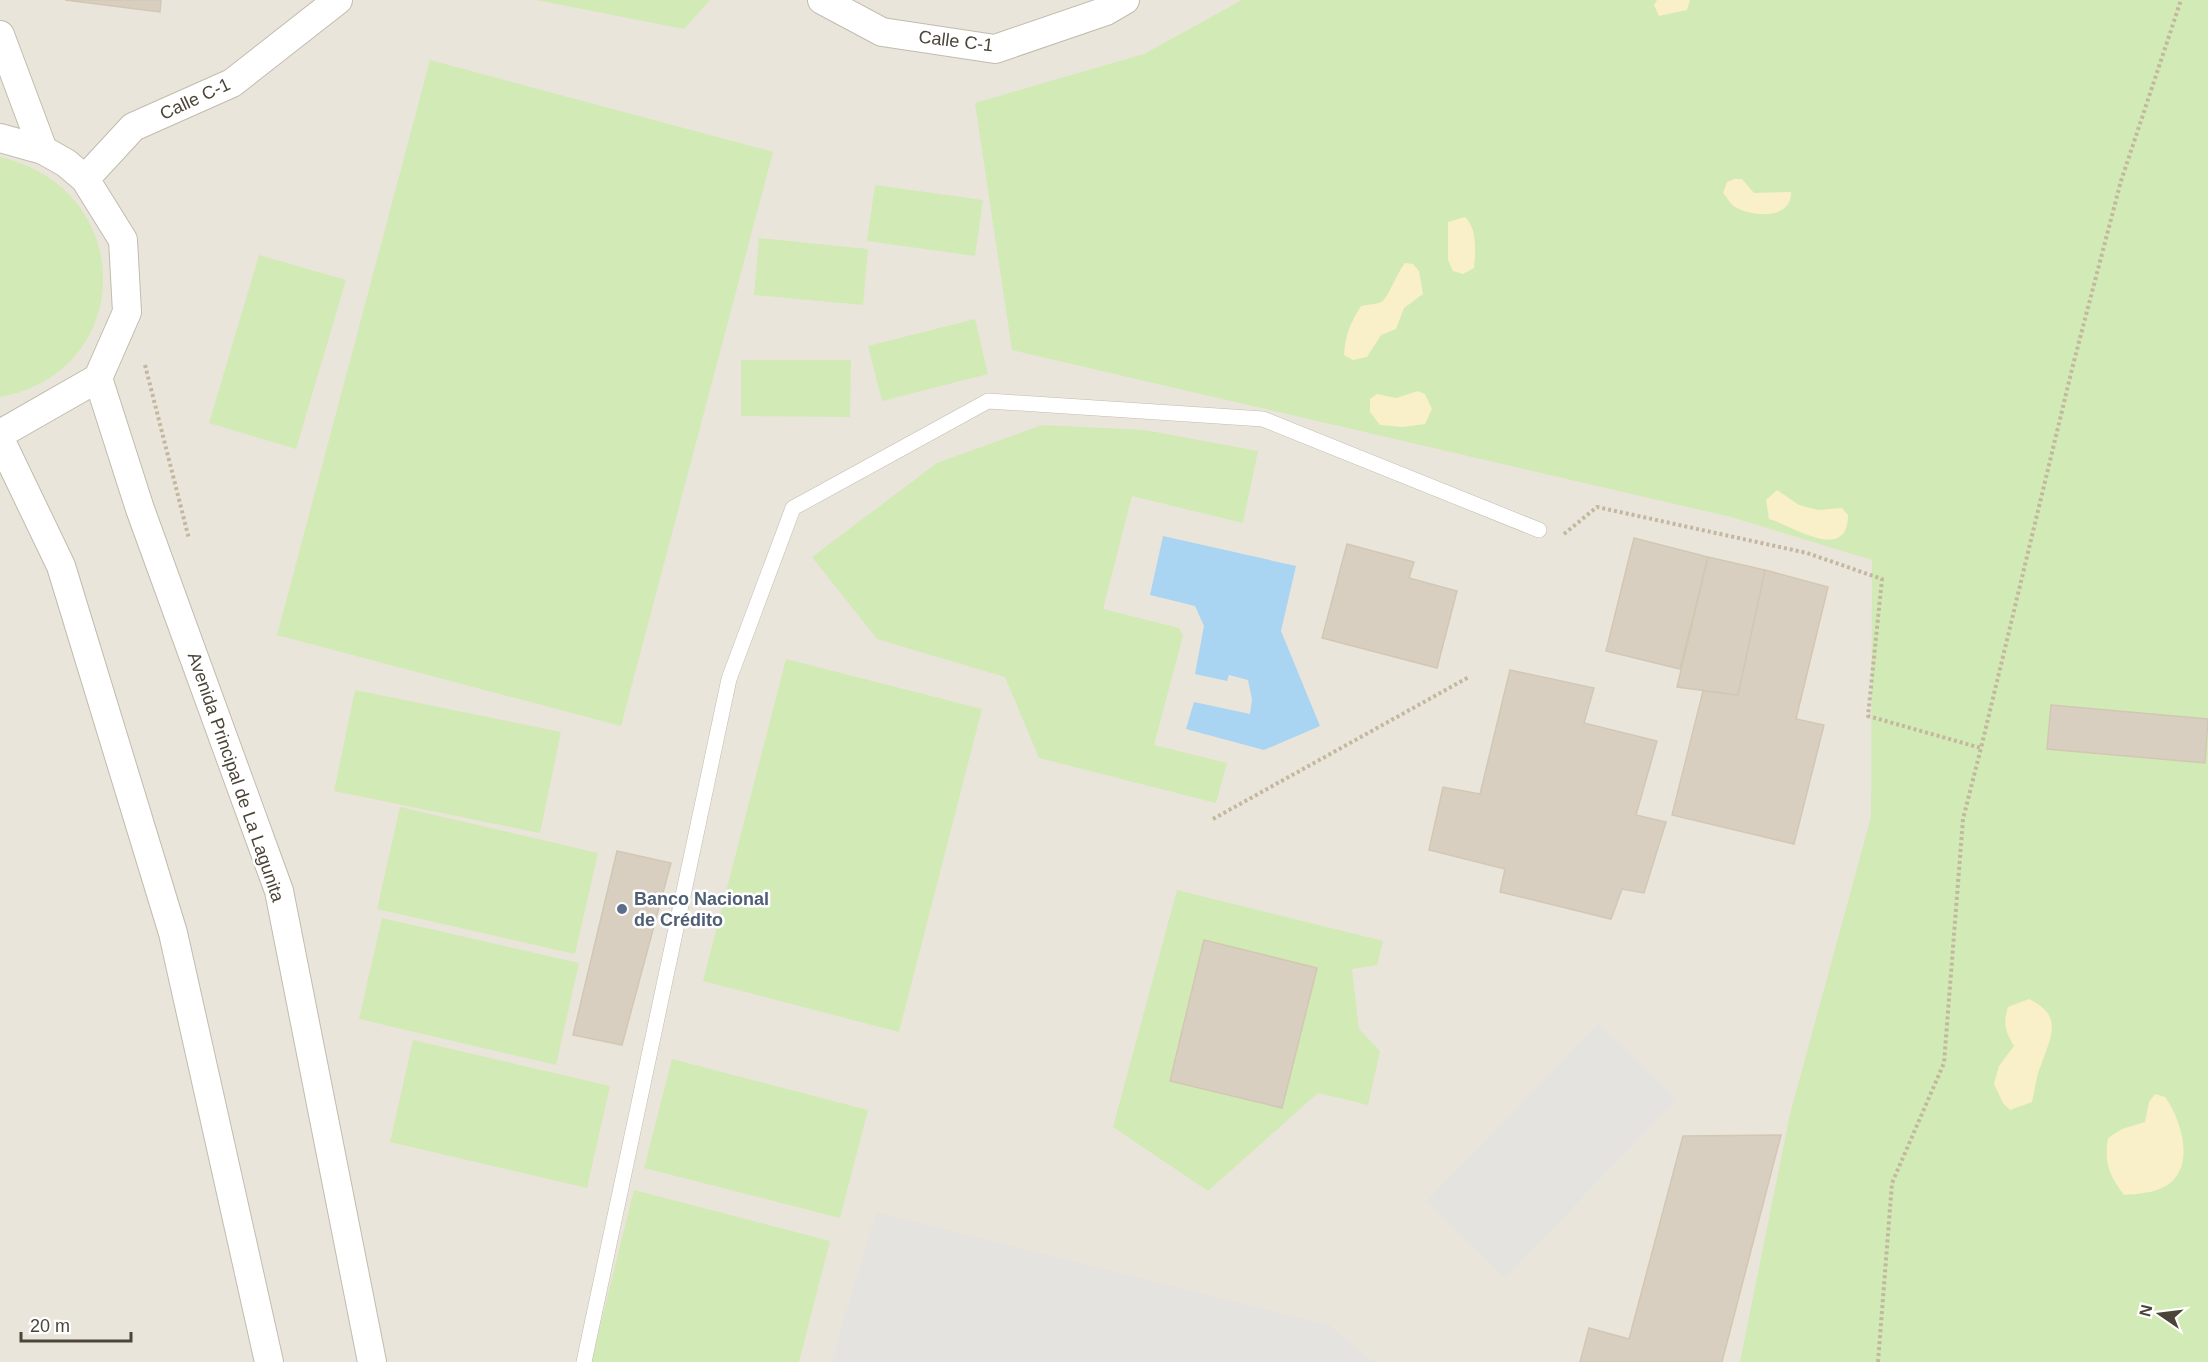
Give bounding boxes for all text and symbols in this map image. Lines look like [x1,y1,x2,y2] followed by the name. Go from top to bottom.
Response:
[918,27,994,55] street label: Calle C-1
[157,74,233,124] street label: Calle C-1
[184,649,289,905] street label: Avenida Principal de La Lagunita
[634,889,769,930] place label: Banco Nacional de Crédito
[615,902,629,916] marker: Banco Nacional de Crédito
[2130,1284,2190,1344] north arrow
[2136,1303,2156,1318] text: N
[21,1305,130,1343] scale bar
[30,1316,70,1336] text: 20 m

